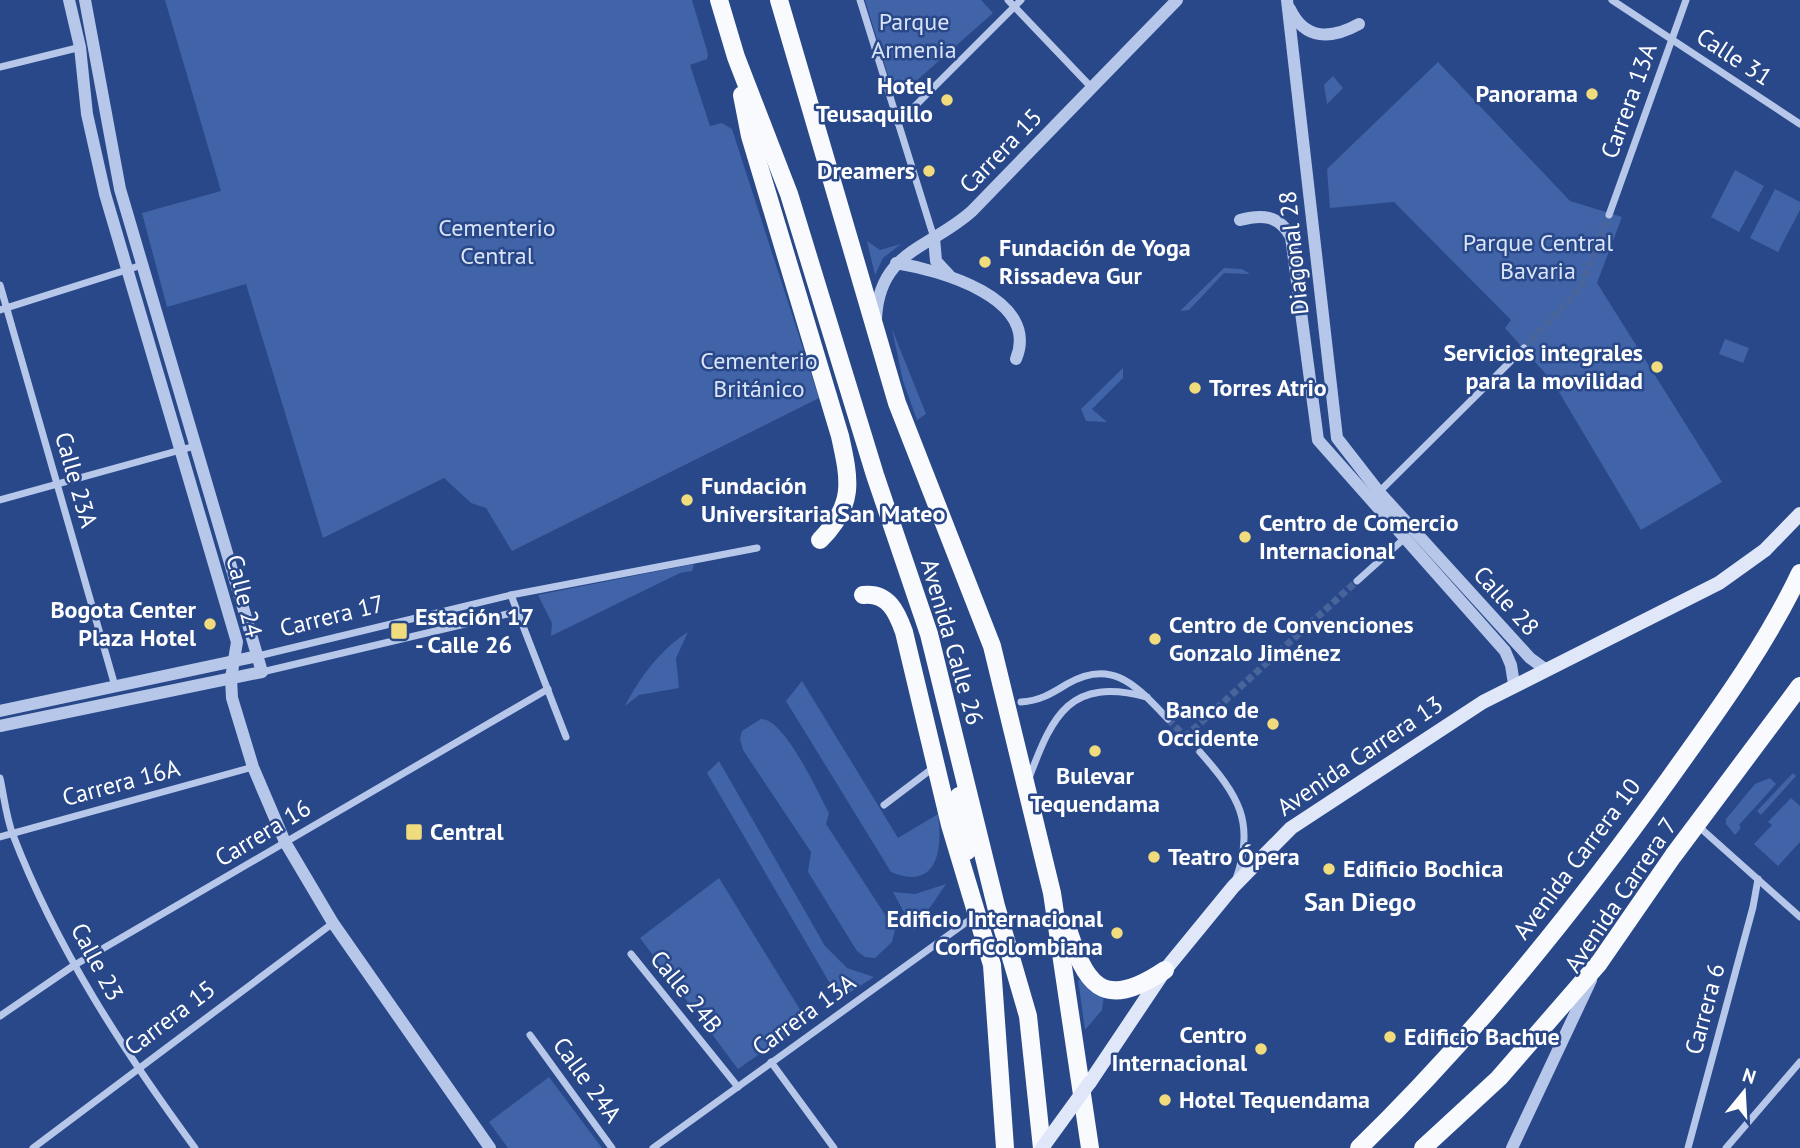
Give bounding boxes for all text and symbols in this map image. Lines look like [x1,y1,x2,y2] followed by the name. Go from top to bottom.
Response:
[871,6,957,65] park label: Parque Armenia
[1691,21,1778,92] street label: Calle 31
[1593,39,1664,163] street label: Carrera 13A
[816,70,934,129] place label: Hotel Teusaquillo
[1476,78,1578,109] place label: Panorama
[1584,86,1600,102] marker: Panorama
[939,92,955,108] marker: Hotel Teusaquillo
[953,102,1049,200] street label: Carrera 15
[817,155,915,186] place label: Dreamers
[921,163,937,179] marker: Dreamers
[1272,190,1315,317] street label: Diagonal 28
[438,212,556,271] park label: Cementerio Central
[1463,227,1613,286] park label: Parque Central Bavaria
[999,232,1191,291] place label: Fundación de Yoga Rissadeva Gur
[977,254,993,270] marker: Fundación de Yoga Rissadeva Gur
[1443,337,1643,396] place label: Servicios integrales para la movilidad
[700,345,818,404] park label: Cementerio Británico
[1649,359,1665,375] marker: Servicios integrales para la movilidad
[1209,372,1327,403] place label: Torres Atrio
[1187,380,1203,396] marker: Torres Atrio
[48,428,105,531] street label: Calle 23A
[701,470,945,529] place label: Fundación Universitaria San Mateo
[679,492,695,508] marker: Fundación Universitaria San Mateo
[1259,507,1459,566] place label: Centro de Comercio Internacional
[1237,529,1253,545] marker: Centro de Comercio Internacional
[219,551,270,640] street label: Calle 24
[914,555,991,729] street label: Avenida Calle 26
[1467,559,1546,642] street label: Calle 28
[277,588,387,643] street label: Carrera 17
[50,594,197,653] place label: Bogota Center Plaza Hotel
[415,601,534,660] place label: Estación 17 - Calle 26
[1169,609,1414,668] place label: Centro de Convenciones Gonzalo Jiménez
[202,616,218,632] marker: Bogota Center Plaza Hotel
[389,621,409,641] marker: Estación 17 - Calle 26
[1147,631,1163,647] marker: Centro de Convenciones Gonzalo Jiménez
[1271,689,1449,823] street label: Avenida Carrera 13
[1157,694,1259,753] place label: Banco de Occidente
[1265,716,1281,732] marker: Banco de Occidente
[1087,743,1103,759] marker: Bulevar Tequendama
[59,752,183,813] street label: Carrera 16A
[1030,760,1160,819] place label: Bulevar Tequendama
[1506,772,1647,945] street label: Avenida Carrera 10
[209,792,316,873] street label: Carrera 16
[1557,811,1684,978] street label: Avenida Carrera 7
[430,816,505,847] place label: Central
[404,822,424,842] marker: Central
[1168,841,1300,872] place label: Teatro Ópera
[1146,849,1162,865] marker: Teatro Ópera
[1343,853,1503,884] place label: Edificio Bochica
[1321,861,1337,877] marker: Edificio Bochica
[1304,885,1416,918] district label: San Diego
[886,903,1104,962] place label: Edificio Internacional CorfiColombiana
[64,917,131,1006] street label: Calle 23
[1109,925,1125,941] marker: Edificio Internacional CorfiColombiana
[644,944,729,1040] street label: Calle 24B
[1677,960,1732,1058] street label: Carrera 6
[746,967,862,1063] street label: Carrera 13A
[118,973,221,1062] street label: Carrera 15
[1111,1019,1248,1078] place label: Centro Internacional
[1404,1021,1560,1052] place label: Edificio Bachue
[1382,1029,1398,1045] marker: Edificio Bachue
[546,1031,629,1128] street label: Calle 24A
[1253,1041,1269,1057] marker: Centro Internacional
[1709,1057,1779,1127] north arrow
[1740,1062,1759,1089] text: N
[1179,1084,1370,1115] place label: Hotel Tequendama
[1157,1092,1173,1108] marker: Hotel Tequendama

